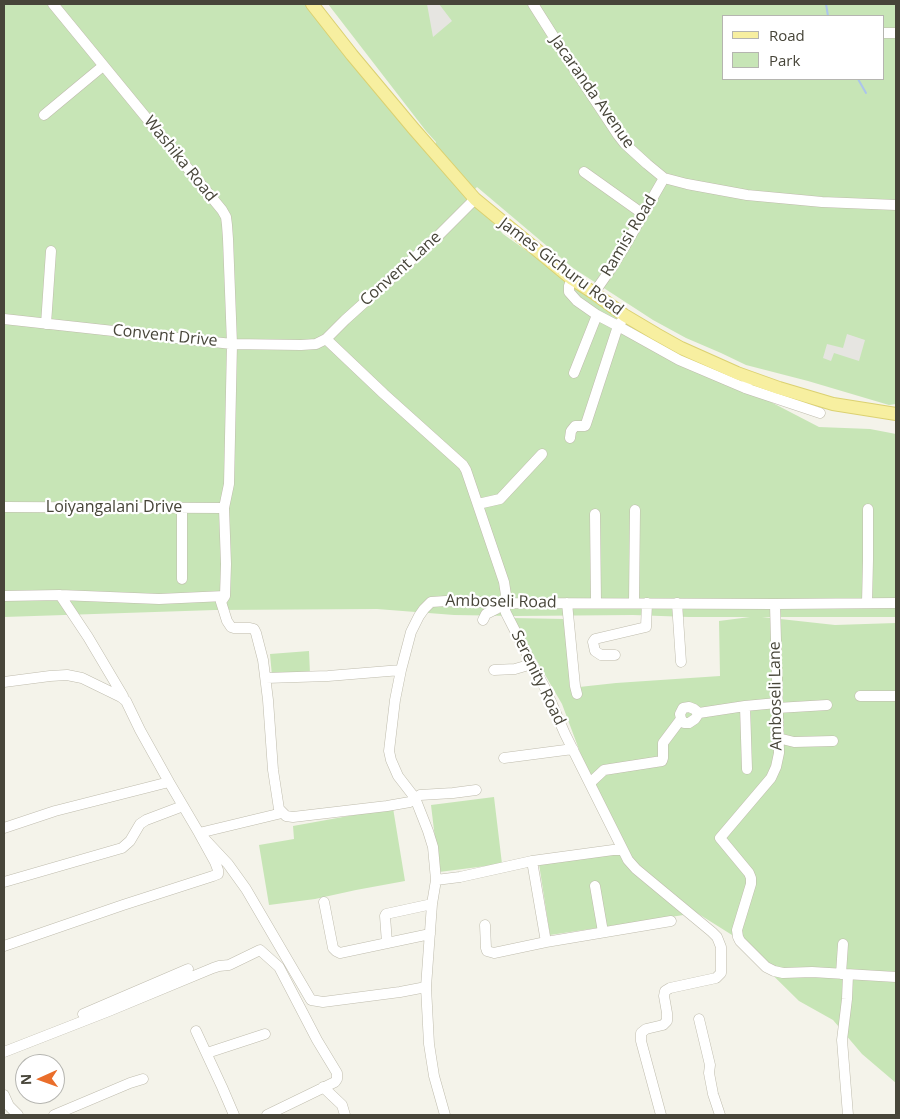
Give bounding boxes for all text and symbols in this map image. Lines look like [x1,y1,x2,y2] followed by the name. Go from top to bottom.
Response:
[722,15,885,80] legend
[769,25,805,45] text: Road
[546,32,638,152] street label: Jacaranda Avenue
[769,50,800,70] text: Park
[140,112,220,206] street label: Washika Road
[597,192,661,280] street label: Ramisi Road
[495,214,627,320] street label: James Gichuru Road
[357,228,445,310] street label: Convent Lane
[112,321,218,351] street label: Convent Drive
[46,497,182,517] street label: Loiyangalani Drive
[445,591,557,613] street label: Amboseli Road
[507,627,569,729] street label: Serenity Road
[765,641,787,751] street label: Amboseli Lane
[15,1054,65,1104] north arrow
[16,1073,35,1086] text: N

